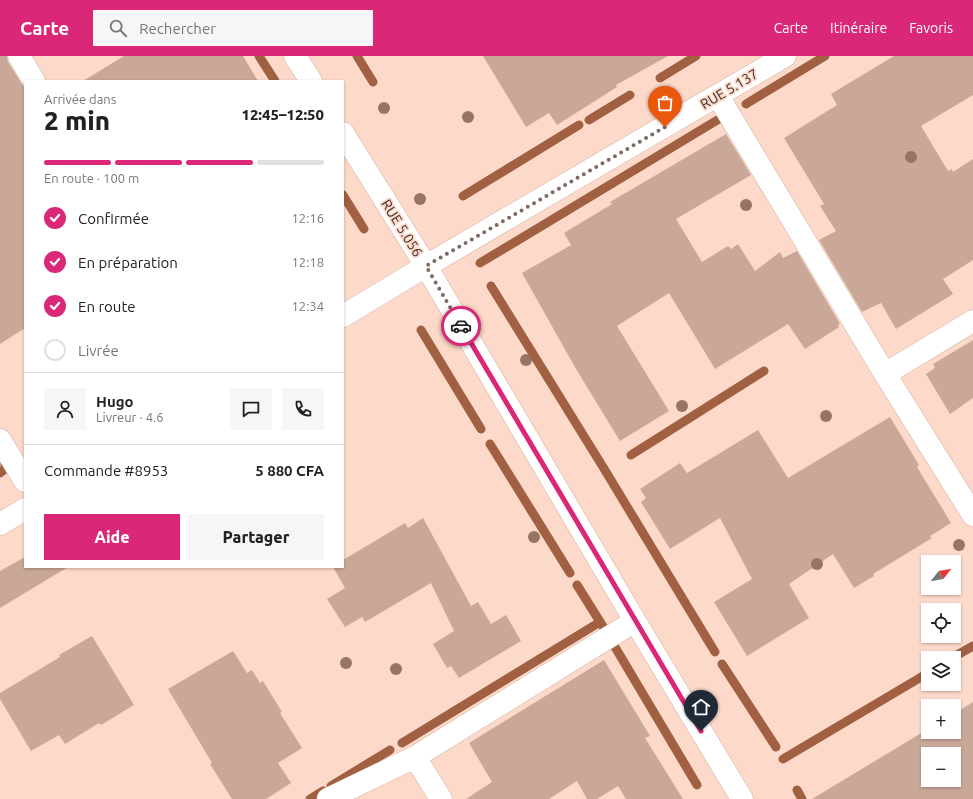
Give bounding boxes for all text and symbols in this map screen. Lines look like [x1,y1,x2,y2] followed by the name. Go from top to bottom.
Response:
[93,10,373,46] search box
[20,17,69,39] text: Carte
[107,17,129,39] icon: search
[139,20,216,37] text: Rechercher
[774,20,808,36] text: Carte
[830,20,887,36] text: Itinéraire
[909,20,953,36] text: Favoris
[697,66,761,112] street label: RUE 5.137
[648,86,682,127] pin
[44,92,116,106] text: Arrivée dans
[654,92,676,114] icon: bag
[44,106,110,135] text: 2 min
[241,106,324,123] text: 12:45–12:50
[44,171,139,185] text: En route · 100 m
[378,196,426,260] street label: RUE 5.056
[44,207,66,229] icon: check
[78,210,149,227] text: Confirmée
[291,211,324,225] text: 12:16
[44,251,66,273] icon: check
[78,254,178,271] text: En préparation
[291,255,324,269] text: 12:18
[44,295,66,317] icon: check
[78,298,136,315] text: En route
[291,299,324,313] text: 12:34
[441,306,481,346] courier
[450,315,472,337] icon: car
[78,342,119,359] text: Livrée
[44,388,86,430] button: person
[230,388,272,430] button: chat
[282,388,324,430] button: phone
[96,393,134,410] text: Hugo
[96,410,164,424] text: Livreur · 4.6
[44,462,168,479] text: Commande #8953
[255,462,324,479] text: 5 880 CFA
[44,514,180,560] button: Aide
[188,514,324,560] button: Partager
[921,555,961,595] north arrow
[921,555,961,787] map controls
[921,603,961,643] button: locate
[921,651,961,691] button: layers
[684,690,718,731] pin
[690,696,712,718] icon: home
[921,699,961,739] button: +
[921,747,961,787] button: −

